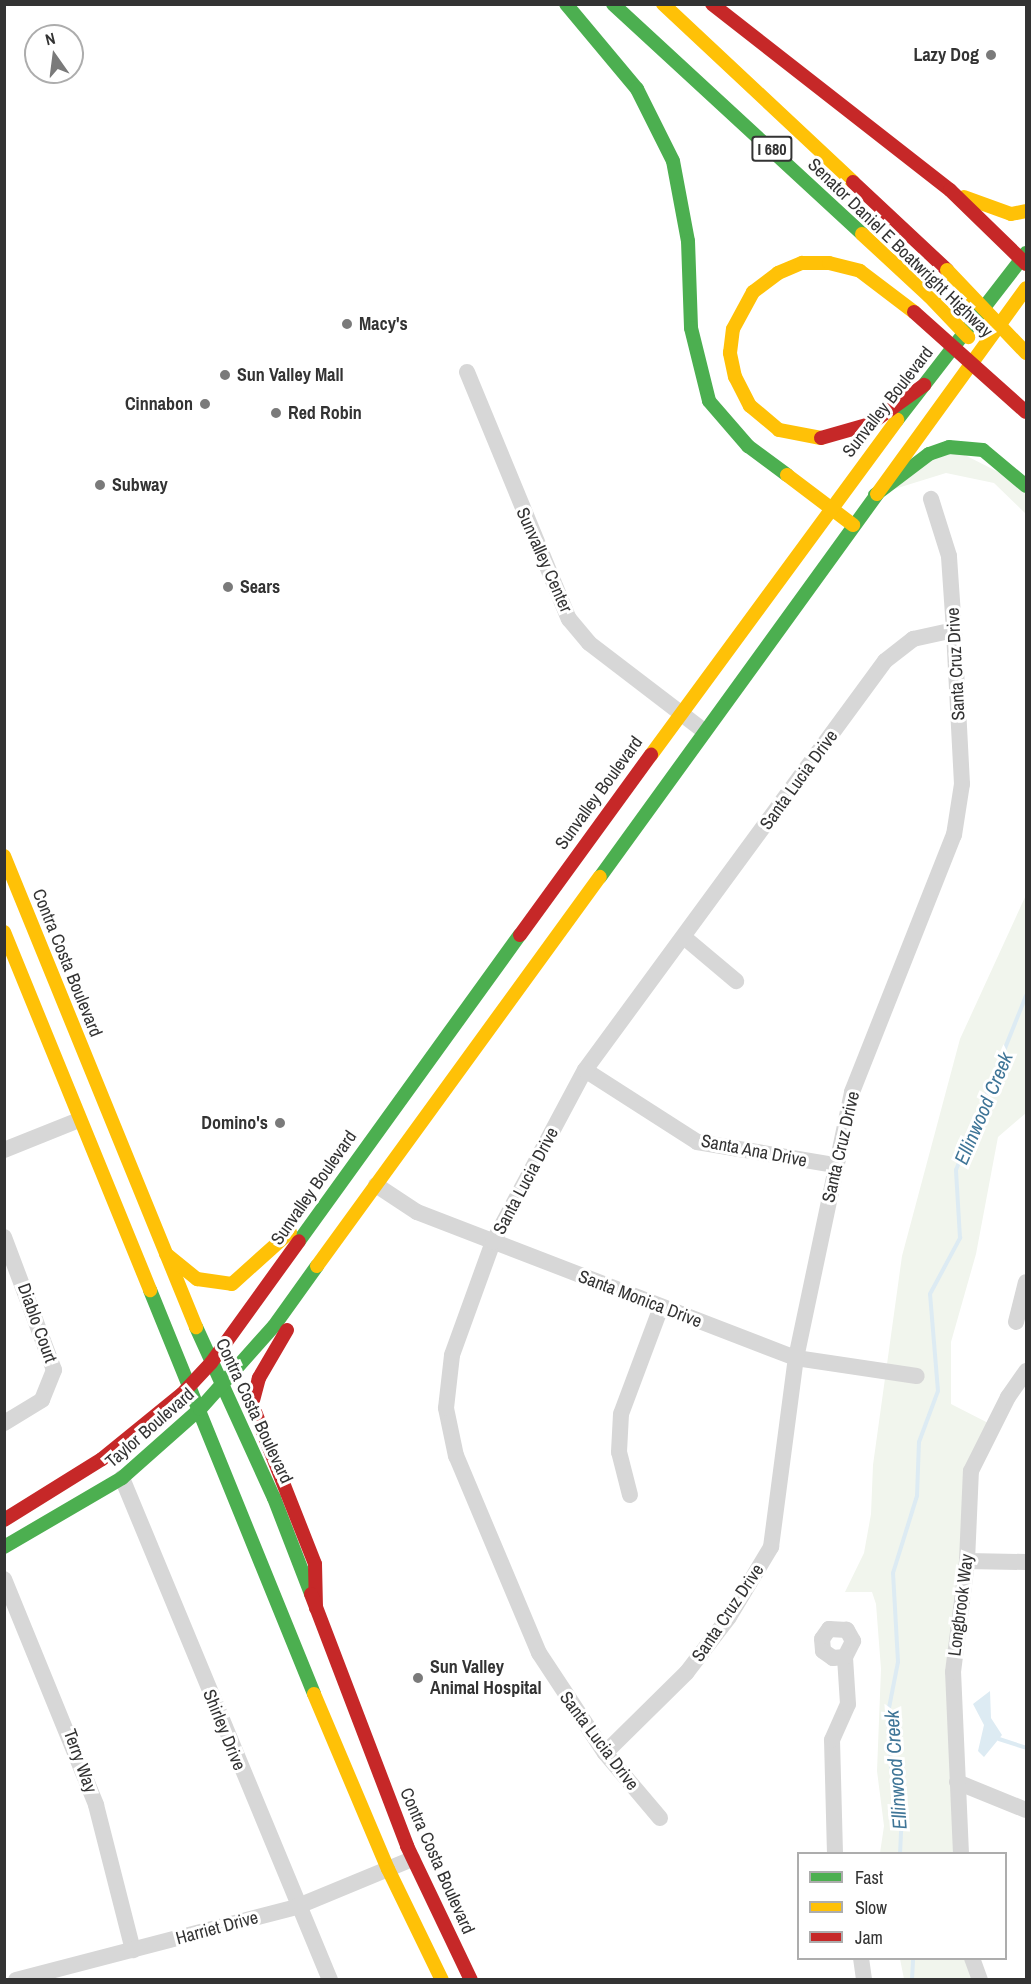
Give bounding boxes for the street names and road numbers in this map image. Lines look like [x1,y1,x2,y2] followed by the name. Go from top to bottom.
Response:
[751,136,793,162] road number: I 680
[803,154,997,342] street label: Senator Daniel E Boatwright Highway
[838,342,938,462] street label: Sunvalley Boulevard
[511,504,577,616] street label: Sunvalley Center
[942,607,970,721] street label: Santa Cruz Drive
[756,726,842,834] street label: Santa Lucia Drive
[551,732,647,854] street label: Sunvalley Boulevard
[27,886,107,1040] street label: Contra Costa Boulevard
[818,1089,864,1205] street label: Santa Cruz Drive
[489,1124,563,1238] street label: Santa Lucia Drive
[267,1127,361,1249] street label: Sunvalley Boulevard
[699,1130,809,1172] street label: Santa Ana Drive
[575,1266,705,1332] street label: Santa Monica Drive
[13,1280,61,1366] street label: Diablo Court
[211,1335,297,1487] street label: Contra Costa Boulevard
[101,1384,199,1472] street label: Taylor Boulevard
[944,1553,978,1657] street label: Longbrook Way
[687,1560,769,1666] street label: Santa Cruz Drive
[198,1686,250,1774] street label: Shirley Drive
[555,1687,643,1795] street label: Santa Lucia Drive
[59,1726,101,1796] street label: Terry Way
[395,1785,479,1937] street label: Contra Costa Boulevard
[173,1907,261,1949] street label: Harriet Drive

